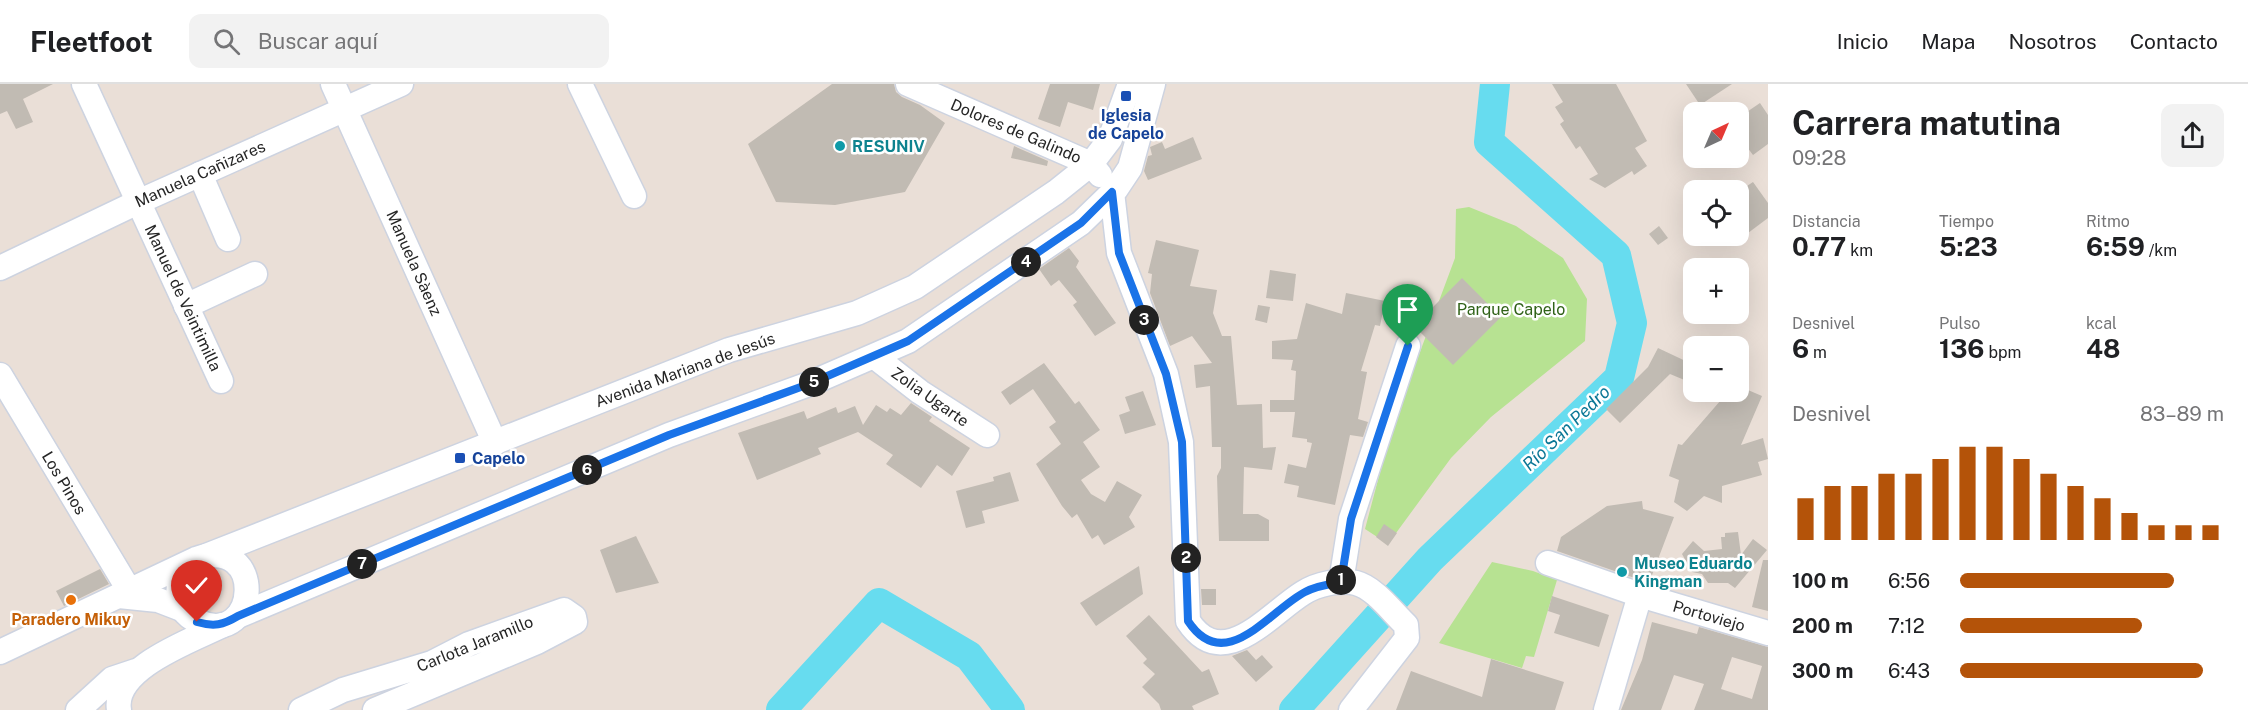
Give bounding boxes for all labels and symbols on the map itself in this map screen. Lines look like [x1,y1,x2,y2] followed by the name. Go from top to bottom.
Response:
[1119,89,1133,103] marker: Iglesia de Capelo
[948,95,1084,167] street label: Dolores de Galindo
[1683,102,1749,168] north arrow
[1088,106,1164,143] place label: Iglesia de Capelo
[132,137,268,211] street label: Manuela Cañizares
[852,137,925,156] place label: RESUNIV
[833,139,847,153] marker: RESUNIV
[382,207,446,319] street label: Manuela Sàenz
[141,222,225,374] street label: Manuel de Veintimilla
[1011,247,1041,277] pin: 4
[1382,284,1433,346] pin
[1457,300,1565,319] park label: Parque Capelo
[1129,305,1159,335] pin: 3
[593,329,777,411] street label: Avenida Mariana de Jesús
[887,363,973,431] street label: ZoIia Ugarte
[799,367,829,397] pin: 5
[1518,381,1614,475] water label: Río San Pedro
[38,448,90,518] street label: Los Pinos
[472,449,525,468] place label: Capelo
[453,451,467,465] marker: Capelo
[572,455,602,485] pin: 6
[1171,543,1201,573] pin: 2
[347,549,377,579] pin: 7
[1634,554,1753,591] place label: Museo Eduardo Kingman
[171,560,222,622] pin
[1326,565,1356,595] pin: 1
[1615,565,1629,579] marker: Museo Eduardo Kingman
[64,593,78,607] marker: Paradero Mikuy
[1671,597,1747,635] street label: Portoviejo
[11,610,131,629] place label: Paradero Mikuy
[414,612,536,676] street label: Carlota Jaramillo

